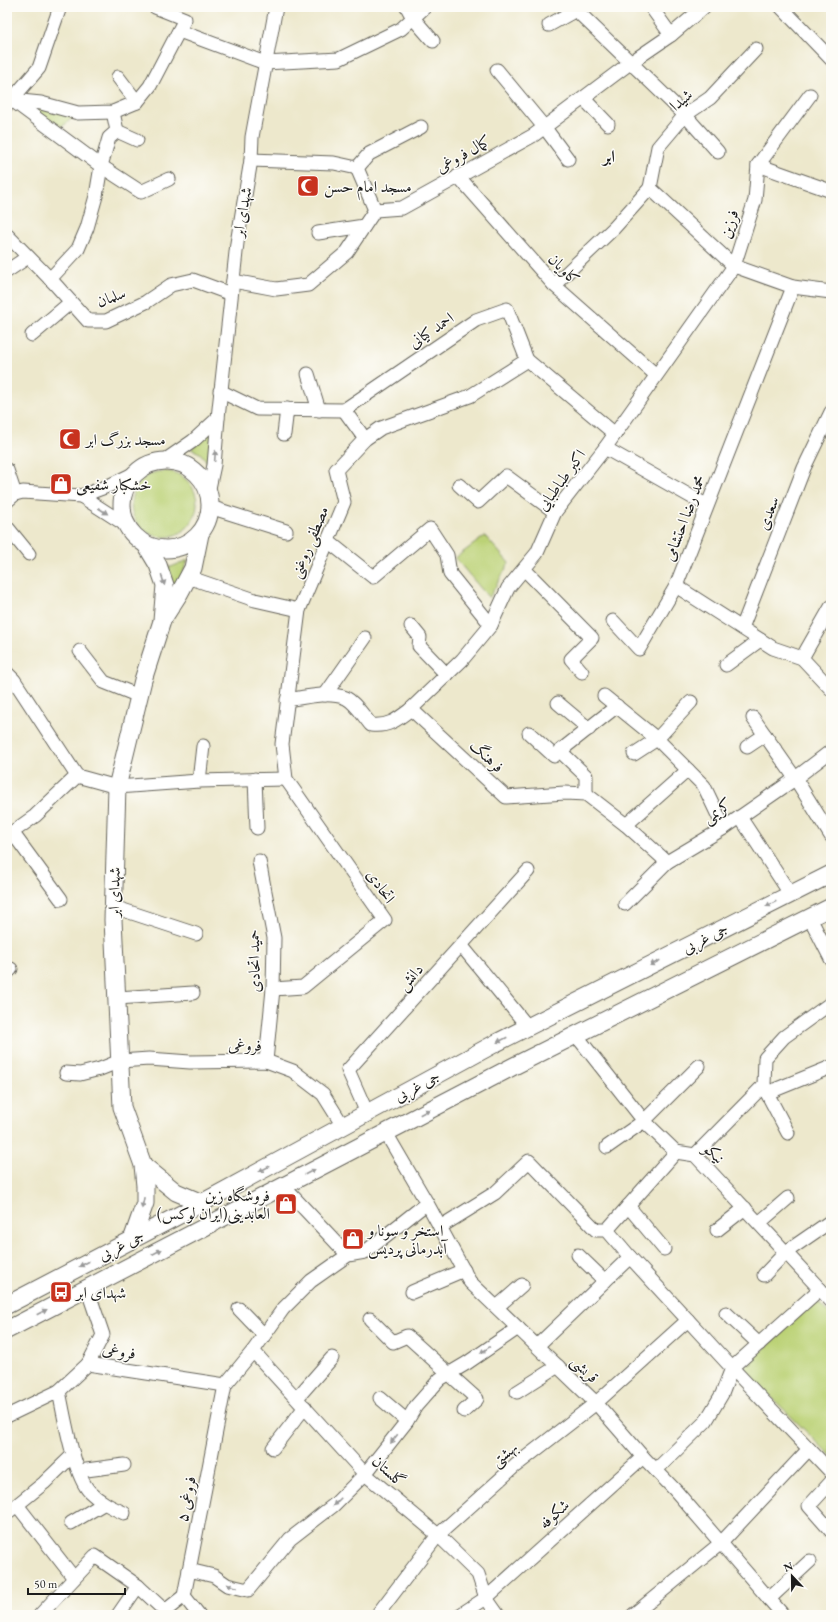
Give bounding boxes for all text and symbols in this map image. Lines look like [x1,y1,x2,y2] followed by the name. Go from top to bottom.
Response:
[665,84,697,116] street label: شیدا
[432,130,494,178] street label: کمال فروغی
[601,145,615,167] district label: ابر
[295,173,321,199] mosque icon: مسجد امام حسن
[324,176,412,201] place label: مسجد امام حسن
[227,185,257,241] street label: شهدای ابر
[714,207,744,241] street label: فرزین
[544,249,584,289] street label: کاویان
[94,282,128,312] street label: سلمان
[404,307,458,353] street label: احمد کیانی
[57,426,83,452] mosque icon: مسجد بزرگ ابر
[84,429,166,450] place label: مسجد بزرگ ابر
[532,445,590,515] street label: اکبر طباطبایی
[211,450,218,462] one-way arrow
[48,471,74,497] shop icon: خشکبار شفیعی
[658,472,710,564] street label: محمد رضا احتشامی
[76,474,151,496] place label: خشکبار شفیعی
[752,493,784,533] street label: سعدی
[284,503,334,582] street label: مصطفی روغنی
[98,507,109,515] one-way arrow
[160,574,166,586] one-way arrow
[465,735,509,777] street label: فرهنگ
[698,794,736,829] street label: کریمی
[362,865,400,907] street label: اتحادی
[103,867,125,919] street label: شهدای ابر
[766,901,777,908] one-way arrow
[678,918,732,959] street label: جی غربی
[243,929,265,993] street label: حمید اتحادی
[392,959,428,995] street label: دانش
[650,960,661,966] one-way arrow
[228,1034,262,1056] street label: فروغی
[496,1037,508,1044] one-way arrow
[390,1065,444,1108] street label: جی غربی
[419,1109,431,1116] one-way arrow
[697,1137,729,1168] street label: نیکو
[259,1165,270,1172] one-way arrow
[304,1169,315,1176] one-way arrow
[157,1185,270,1224] place label: فروشگاه زین العابدینی(ایران لوکس)
[273,1191,299,1217] shop icon: فروشگاه زین العابدینی(ایران لوکس)
[140,1197,146,1210] one-way arrow
[366,1220,448,1259] place label: استخر و سونا و آبدرمانی پردیس
[94,1225,148,1266] street label: جی غربی
[340,1226,366,1252] shop icon: استخر و سونا و آبدرمانی پردیس
[151,1249,163,1255] one-way arrow
[79,1261,90,1268] one-way arrow
[48,1279,74,1305] bus stop icon: شهدای ابر
[74,1282,126,1303] place label: شهدای ابر
[36,1309,47,1315] one-way arrow
[101,1338,137,1364] street label: فروغی
[480,1346,491,1354] one-way arrow
[566,1351,604,1388] street label: قریشی
[389,1433,398,1444] one-way arrow
[486,1437,523,1472] street label: بهشتی
[368,1450,410,1492] street label: گلستان
[171,1474,201,1524] street label: فروغی ۵
[534,1495,574,1533] street label: شکوفه
[333,1497,342,1506] one-way arrow
[772,1556,812,1596] north arrow
[782,1559,795,1575] text: N
[28,1570,125,1596] scale bar
[34,1576,58,1592] text: 50 m
[225,1583,237,1589] one-way arrow

